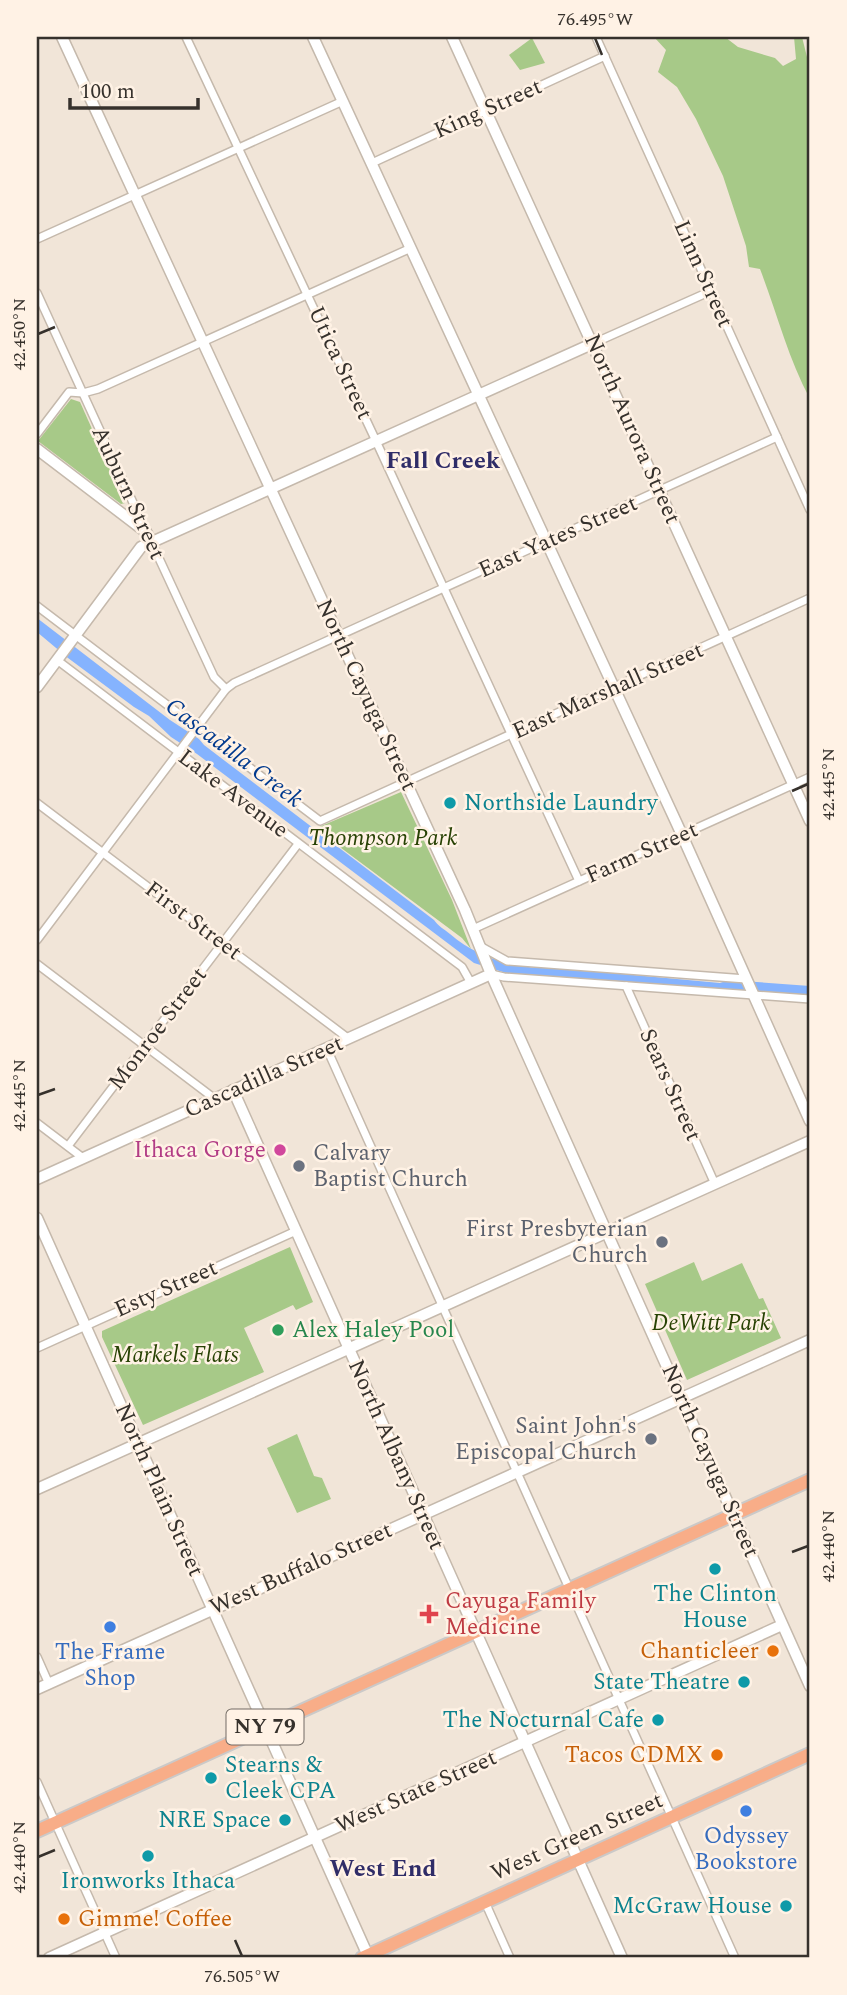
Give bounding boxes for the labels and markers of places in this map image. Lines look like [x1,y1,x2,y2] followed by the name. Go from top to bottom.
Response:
[464,786,658,821] place label: Northside Laundry
[442,795,458,811] marker: Northside Laundry
[134,1133,266,1168] place label: Ithaca Gorge
[313,1136,468,1197] place label: Calvary Baptist Church
[272,1142,288,1158] marker: Ithaca Gorge
[291,1158,307,1174] marker: Calvary Baptist Church
[466,1212,648,1273] place label: First Presbyterian Church
[654,1234,670,1250] marker: First Presbyterian Church
[292,1313,454,1348] place label: Alex Haley Pool
[270,1322,286,1338] marker: Alex Haley Pool
[455,1409,637,1470] place label: Saint John's Episcopal Church
[643,1431,659,1447] marker: Saint John's Episcopal Church
[707,1561,723,1577] marker: The Clinton House
[653,1577,777,1638] place label: The Clinton House
[445,1584,597,1645] place label: Cayuga Family Medicine
[419,1604,439,1624] marker: Cayuga Family Medicine
[102,1619,118,1635] marker: The Frame Shop
[640,1634,759,1669] place label: Chanticleer
[55,1635,165,1696] place label: The Frame Shop
[765,1643,781,1659] marker: Chanticleer
[593,1665,730,1700] place label: State Theatre
[736,1674,752,1690] marker: State Theatre
[442,1703,644,1738] place label: The Nocturnal Cafe
[650,1712,666,1728] marker: The Nocturnal Cafe
[565,1738,703,1773] place label: Tacos CDMX
[709,1747,725,1763] marker: Tacos CDMX
[225,1748,336,1809] place label: Stearns & Cleek CPA
[203,1770,219,1786] marker: Stearns & Cleek CPA
[158,1803,271,1838] place label: NRE Space
[738,1803,754,1819] marker: Odyssey Bookstore
[277,1812,293,1828] marker: NRE Space
[694,1819,798,1880] place label: Odyssey Bookstore
[140,1848,156,1864] marker: Ironworks Ithaca
[61,1864,235,1899] place label: Ironworks Ithaca
[613,1889,772,1924] place label: McGraw House
[778,1898,794,1914] marker: McGraw House
[78,1902,232,1937] place label: Gimme! Coffee
[56,1911,72,1927] marker: Gimme! Coffee

